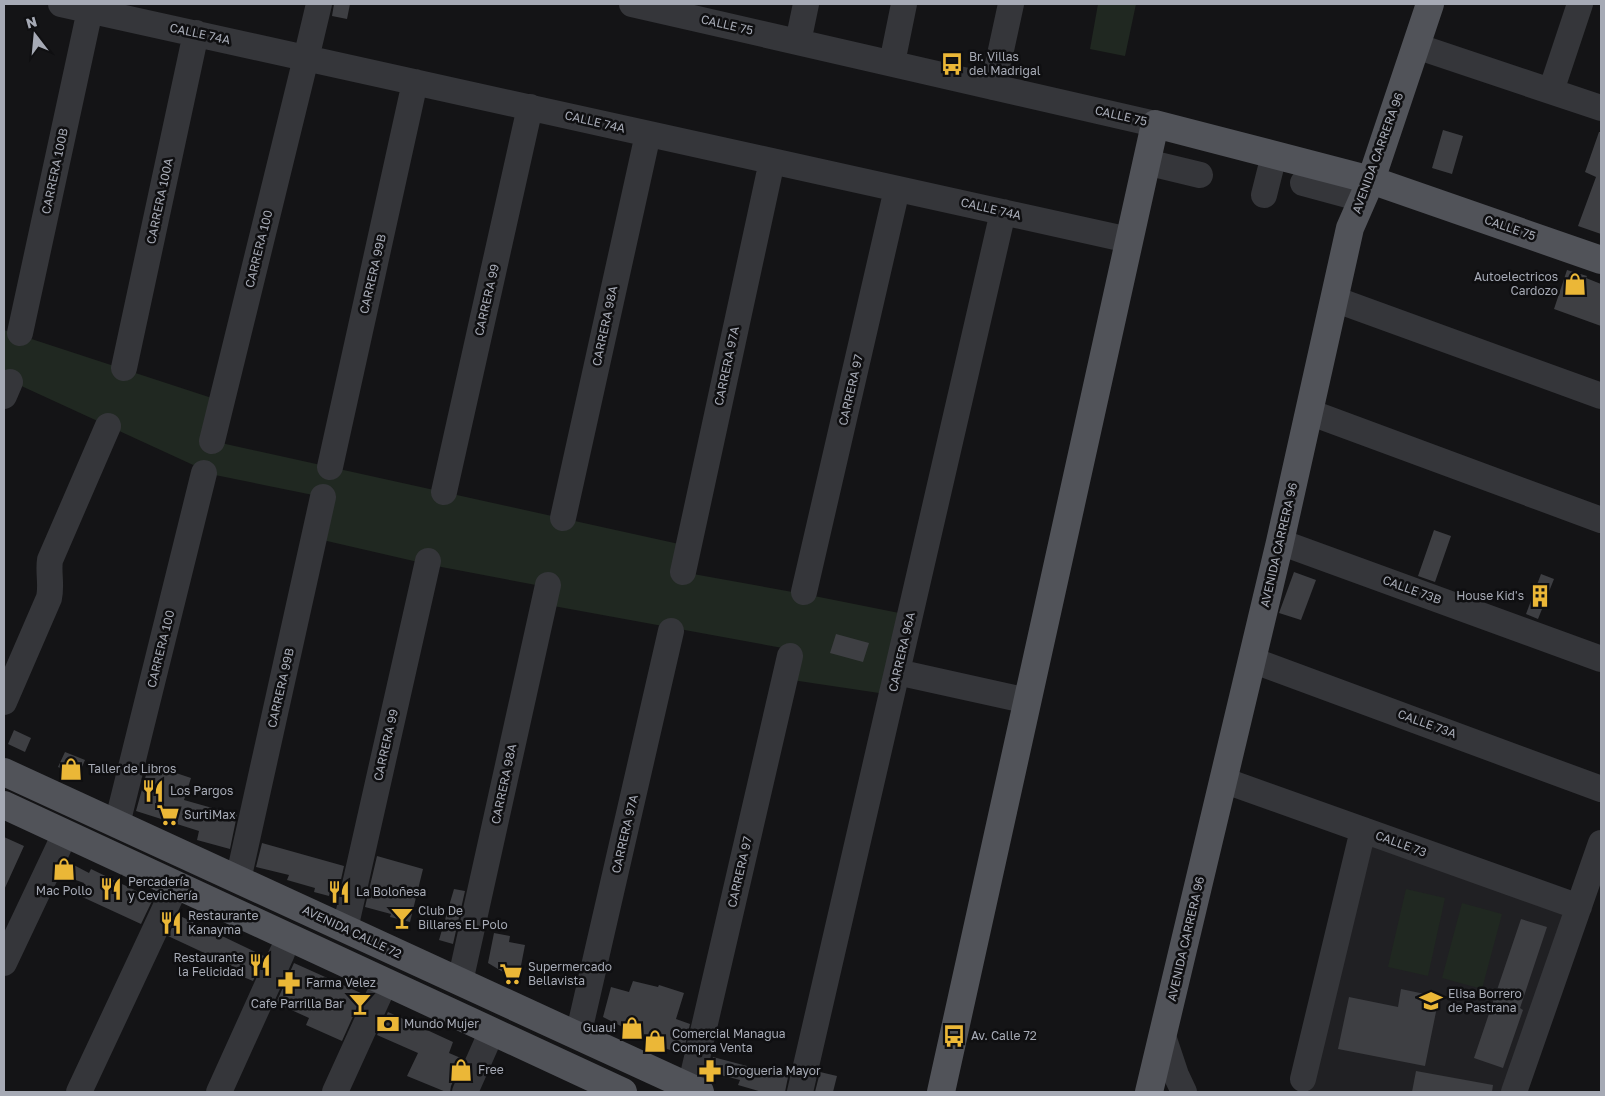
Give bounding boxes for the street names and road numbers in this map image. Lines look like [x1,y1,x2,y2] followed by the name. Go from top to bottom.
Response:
[699,11,755,38] street label: CALLE 75
[168,20,232,47] street label: CALLE 74A
[1349,90,1406,215] street label: AVENIDA CARRERA 96
[1093,102,1149,129] street label: CALLE 75
[563,107,627,136] street label: CALLE 74A
[38,127,71,215] street label: CARRERA 100B
[143,157,176,245] street label: CARRERA 100A
[959,194,1023,223] street label: CALLE 74A
[242,208,275,289] street label: CARRERA 100
[1483,212,1538,243] street label: CALLE 75
[356,233,389,315] street label: CARRERA 99B
[471,262,502,337] street label: CARRERA 99
[589,285,620,367] street label: CARRERA 98A
[711,325,742,407] street label: CARRERA 97A
[835,353,866,427] street label: CARRERA 97
[1257,481,1300,609] street label: AVENIDA CARRERA 96
[1381,572,1444,607] street label: CALLE 73B
[144,608,177,689] street label: CARRERA 100
[885,611,918,693] street label: CARRERA 96A
[264,647,297,729] street label: CARRERA 99B
[1396,706,1459,741] street label: CALLE 73A
[370,707,401,782] street label: CARRERA 99
[488,743,519,825] street label: CARRERA 98A
[608,793,641,875] street label: CARRERA 97A
[1374,827,1429,860] street label: CALLE 73
[724,835,755,909] street label: CARRERA 97
[1164,875,1207,1003] street label: AVENIDA CARRERA 96
[300,902,404,961] street label: AVENIDA CALLE 72

